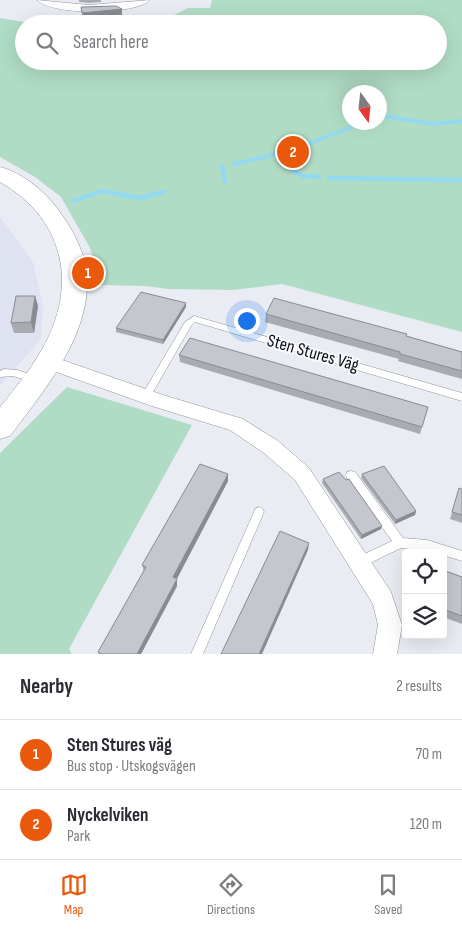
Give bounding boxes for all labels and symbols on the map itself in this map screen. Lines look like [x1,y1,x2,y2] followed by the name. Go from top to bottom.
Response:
[342,85,387,130] north arrow
[277,133,309,171] pin: 2
[72,254,104,292] pin: 1
[234,308,260,334] your location
[265,330,361,376] street label: Sten Stures Väg

